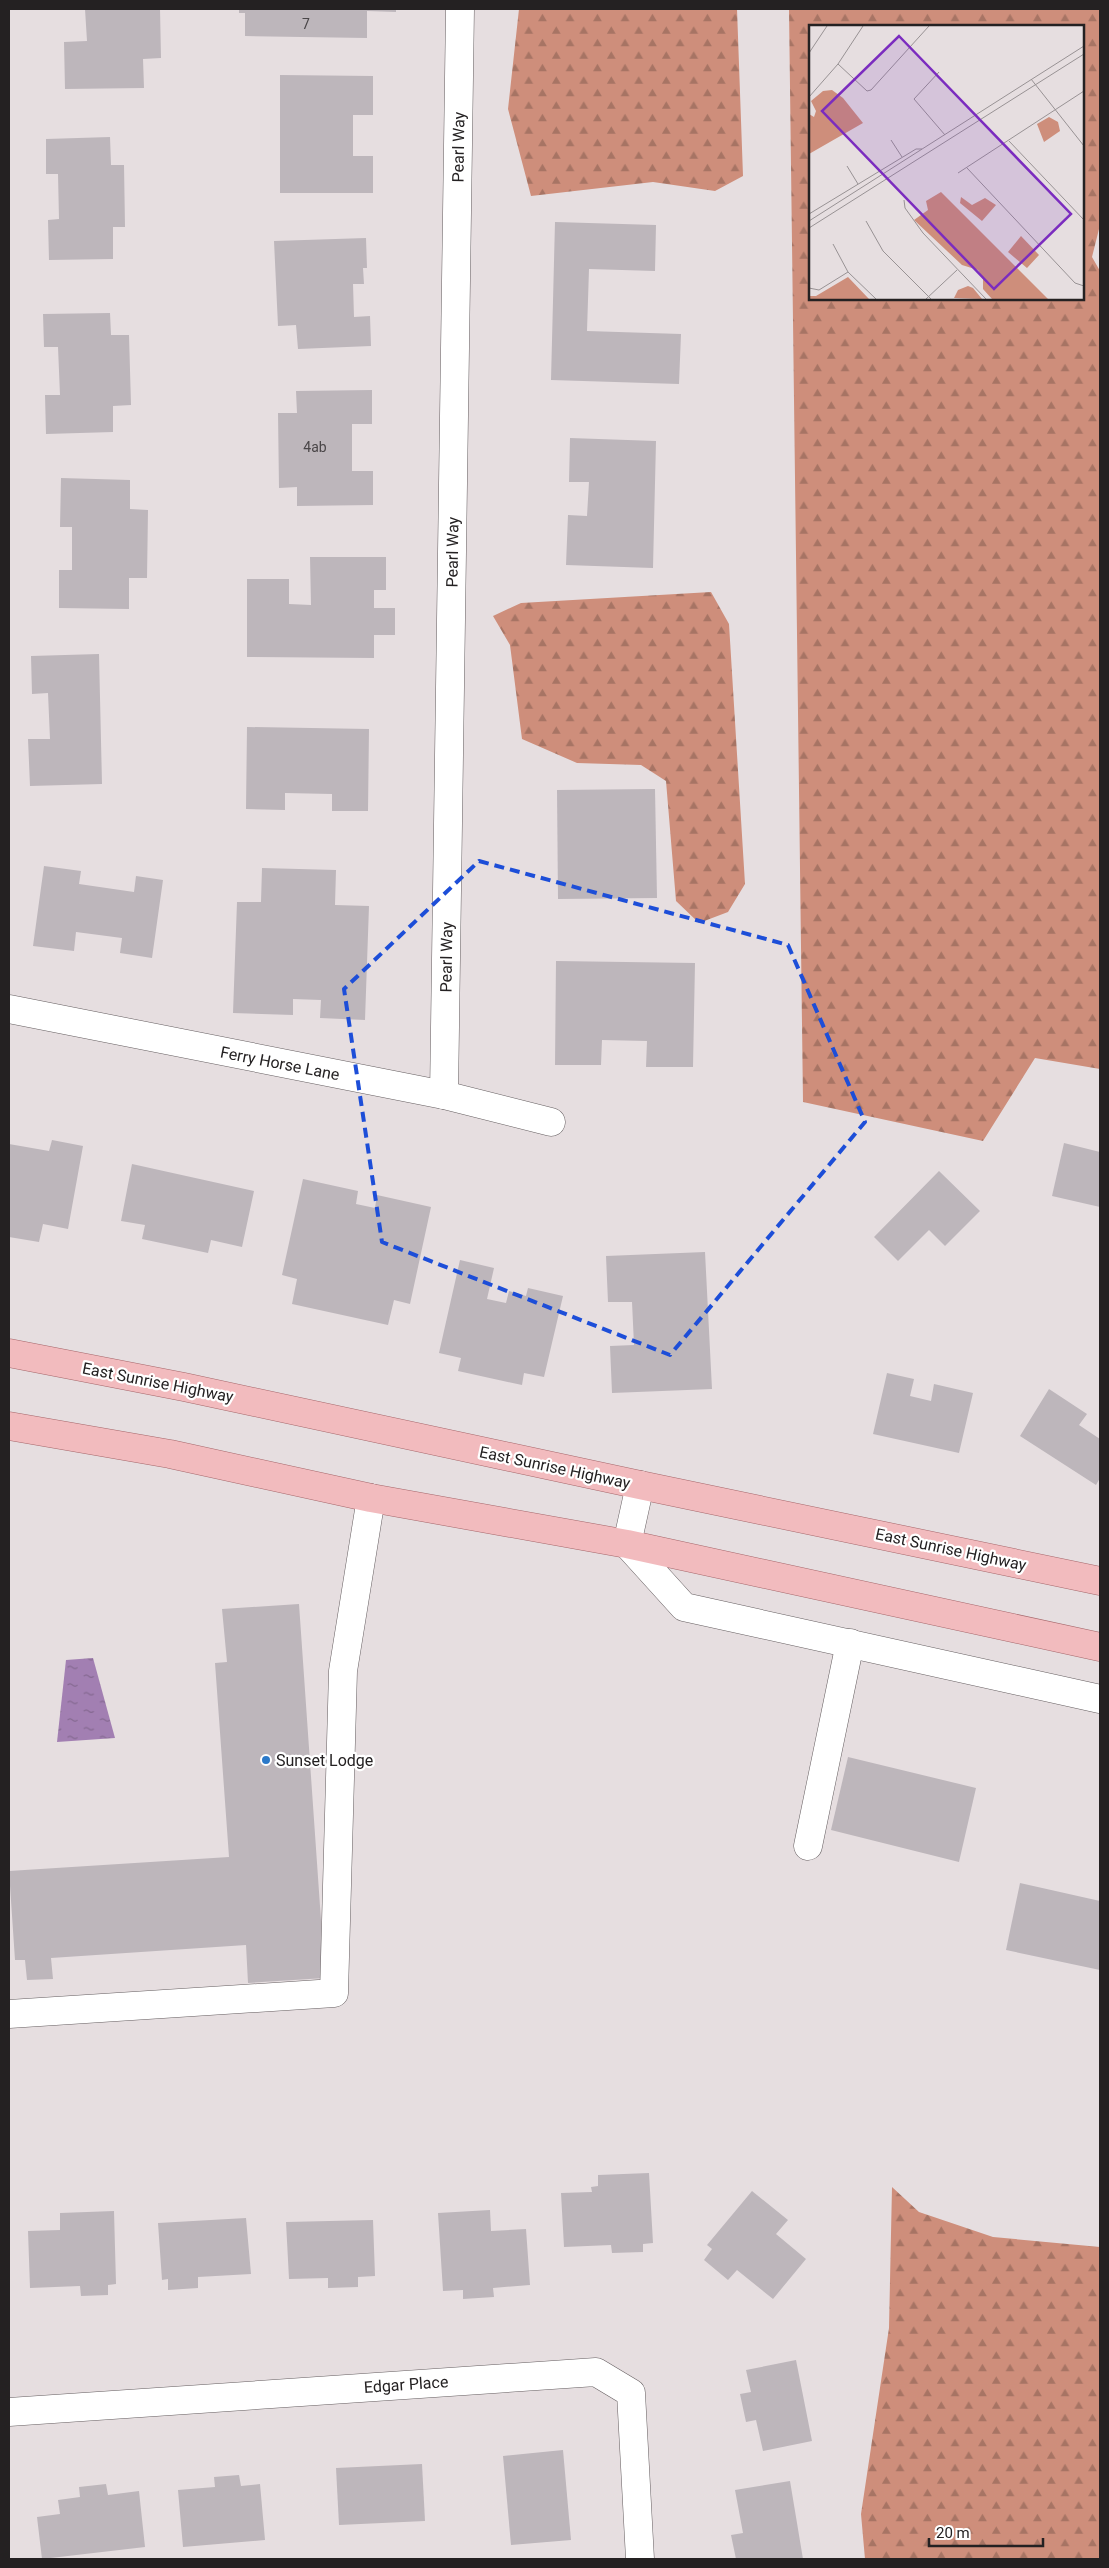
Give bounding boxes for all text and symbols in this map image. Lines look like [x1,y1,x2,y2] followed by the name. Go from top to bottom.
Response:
[302,16,310,32] house number: 7
[809,25,1084,300] inset map
[448,111,469,182] street label: Pearl Way
[303,439,327,455] house number: 4ab
[442,516,463,587] street label: Pearl Way
[436,921,457,992] street label: Pearl Way
[219,1043,341,1084] street label: Ferry Horse Lane
[81,1358,236,1407] street label: East Sunrise Highway
[478,1442,632,1493] street label: East Sunrise Highway
[874,1524,1028,1575] street label: East Sunrise Highway
[276,1751,373,1770] place label: Sunset Lodge
[260,1754,272,1766] marker: Sunset Lodge
[363,2372,449,2397] street label: Edgar Place
[929,2516,1043,2548] scale bar
[936,2524,970,2542] text: 20 m

